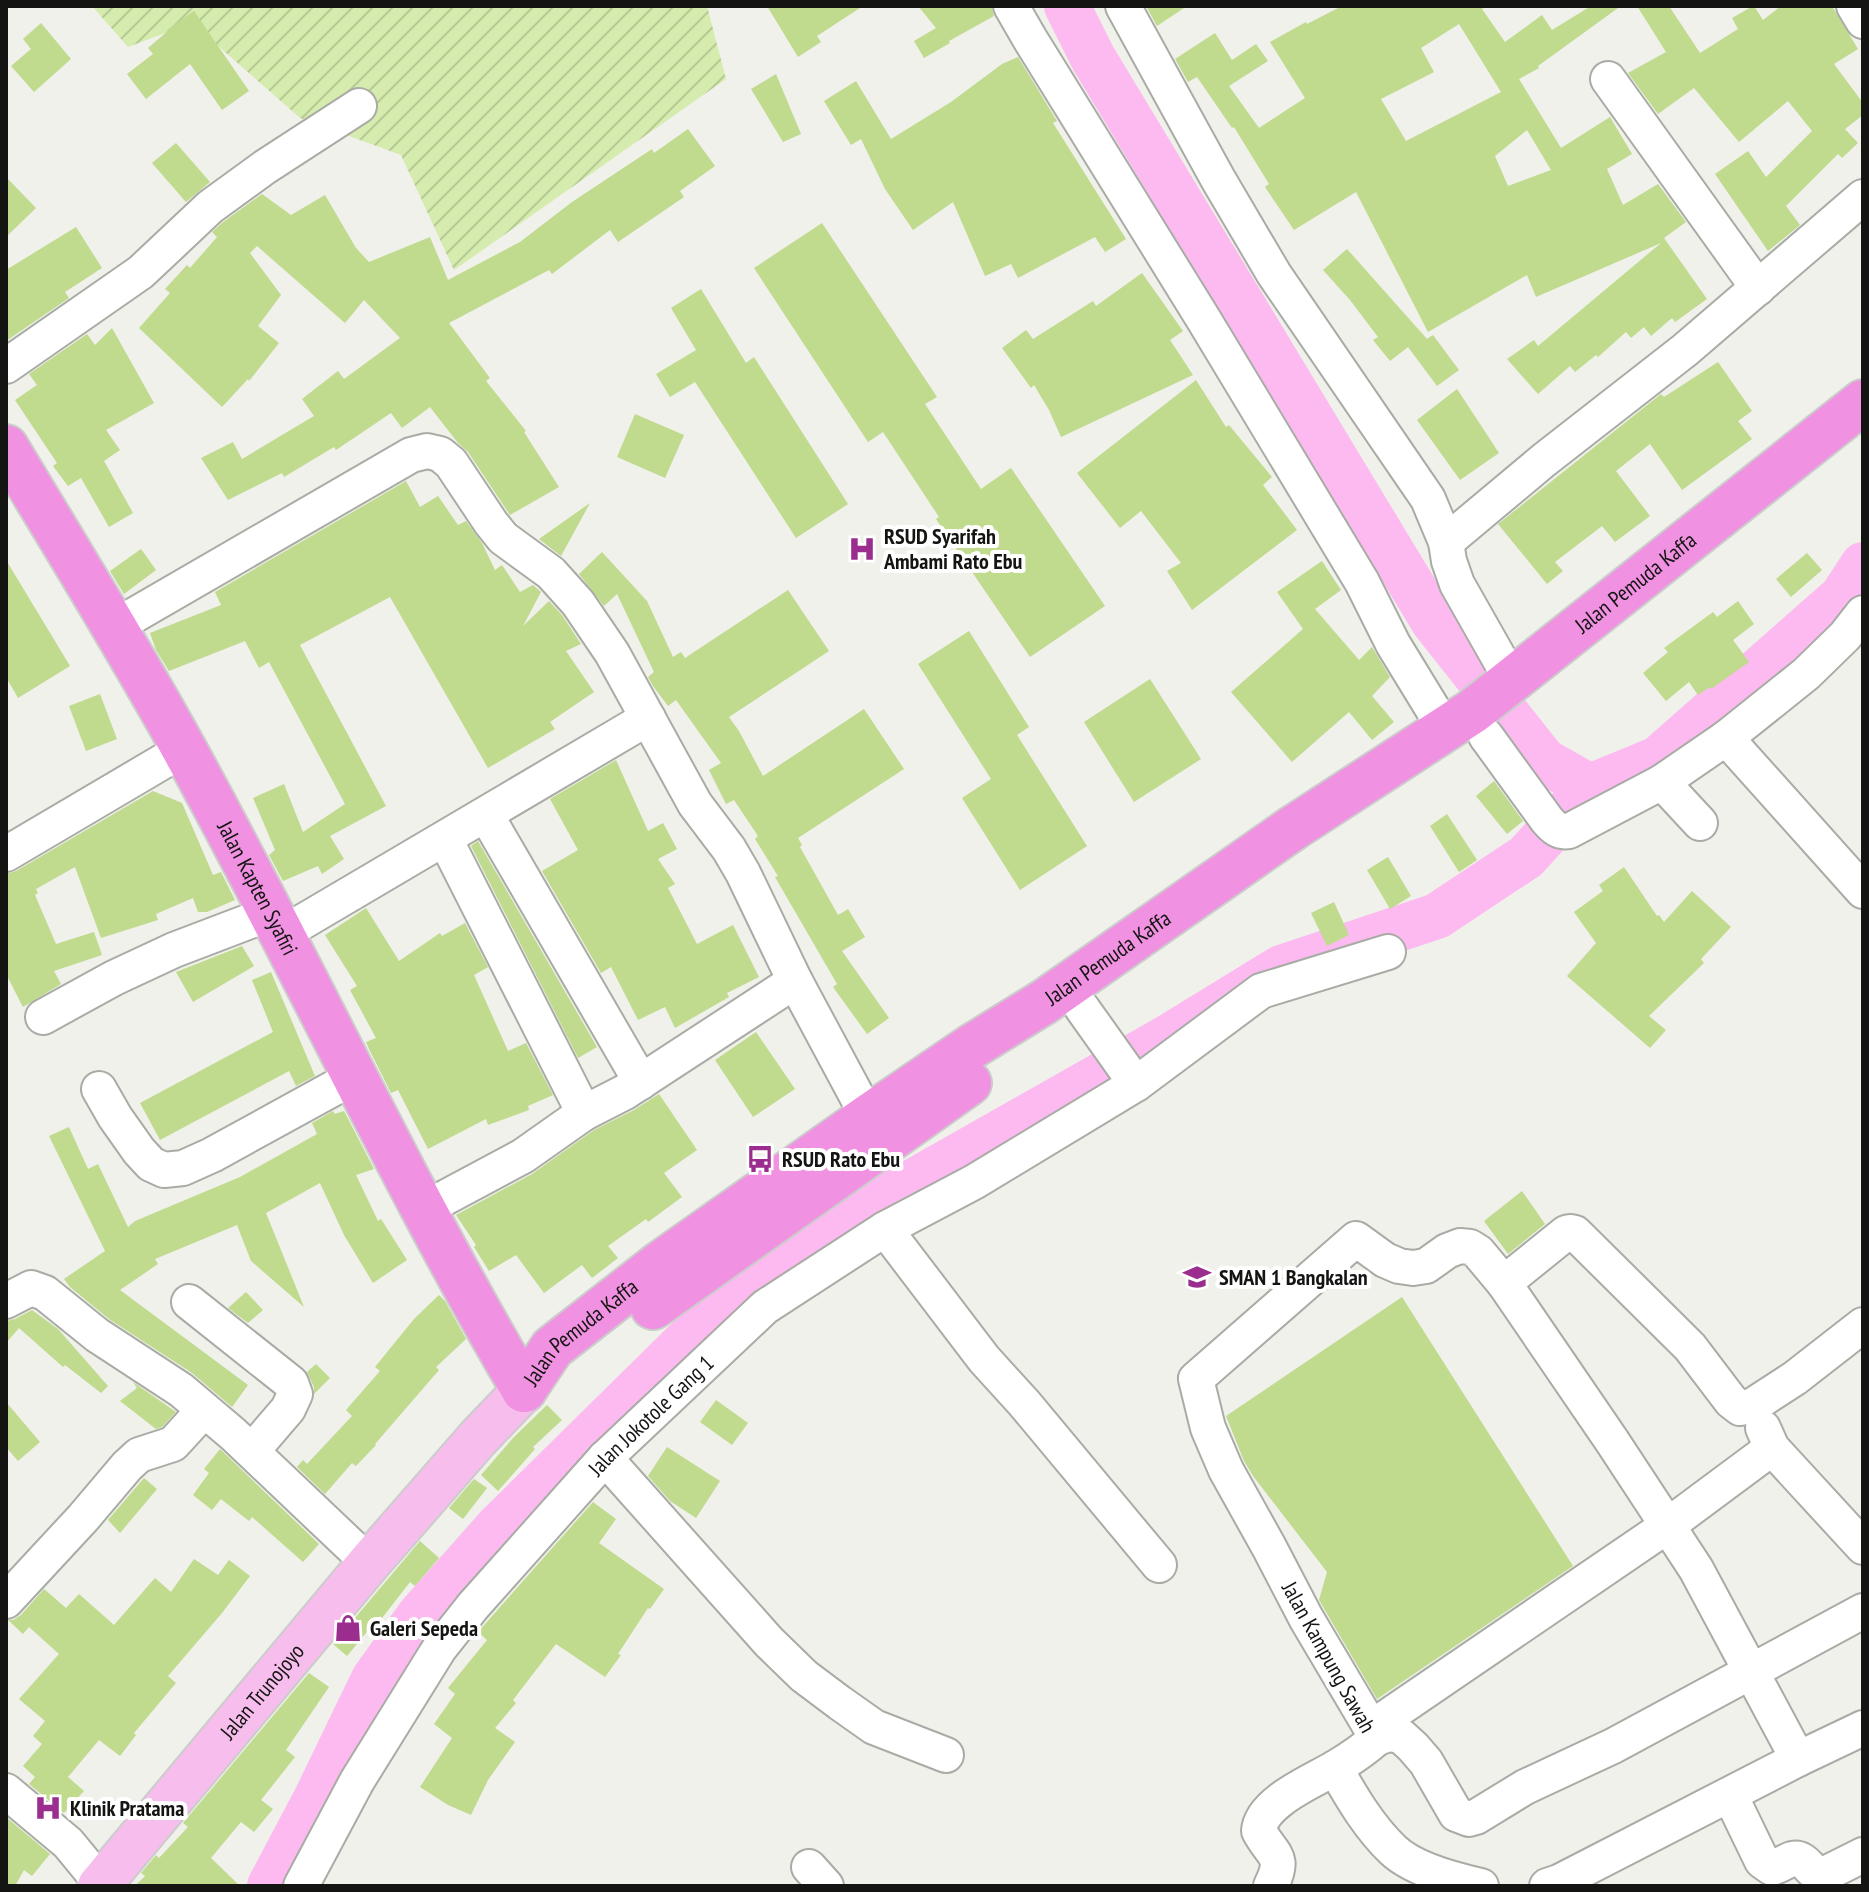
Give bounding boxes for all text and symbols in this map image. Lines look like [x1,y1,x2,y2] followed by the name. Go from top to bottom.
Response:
[883,522,1023,575] place label: RSUD Syarifah Ambami Rato Ebu
[1568,526,1702,640] street label: Jalan Pemuda Kaffa
[847,534,877,564] hospital icon: RSUD Syarifah Ambami Rato Ebu
[211,815,304,960] street label: Jalan Kapten Syafiri
[1039,904,1176,1012] street label: Jalan Pemuda Kaffa
[745,1144,775,1174] bus stop icon: RSUD Rato Ebu
[782,1145,900,1173] place label: RSUD Rato Ebu
[1182,1262,1212,1292] school or university icon: SMAN 1 Bangkalan
[1219,1263,1368,1291] place label: SMAN 1 Bangkalan
[516,1272,643,1392] street label: Jalan Pemuda Kaffa
[581,1349,719,1482] street label: Jalan Jokotole Gang 1
[1275,1576,1382,1737] street label: Jalan Kampung Sawah
[333,1613,363,1643] shop icon: Galeri Sepeda
[370,1614,478,1642] place label: Galeri Sepeda
[213,1637,310,1746] street label: Jalan Trunojoyo
[33,1793,63,1823] hospital icon: Klinik Pratama
[70,1794,184,1822] place label: Klinik Pratama

